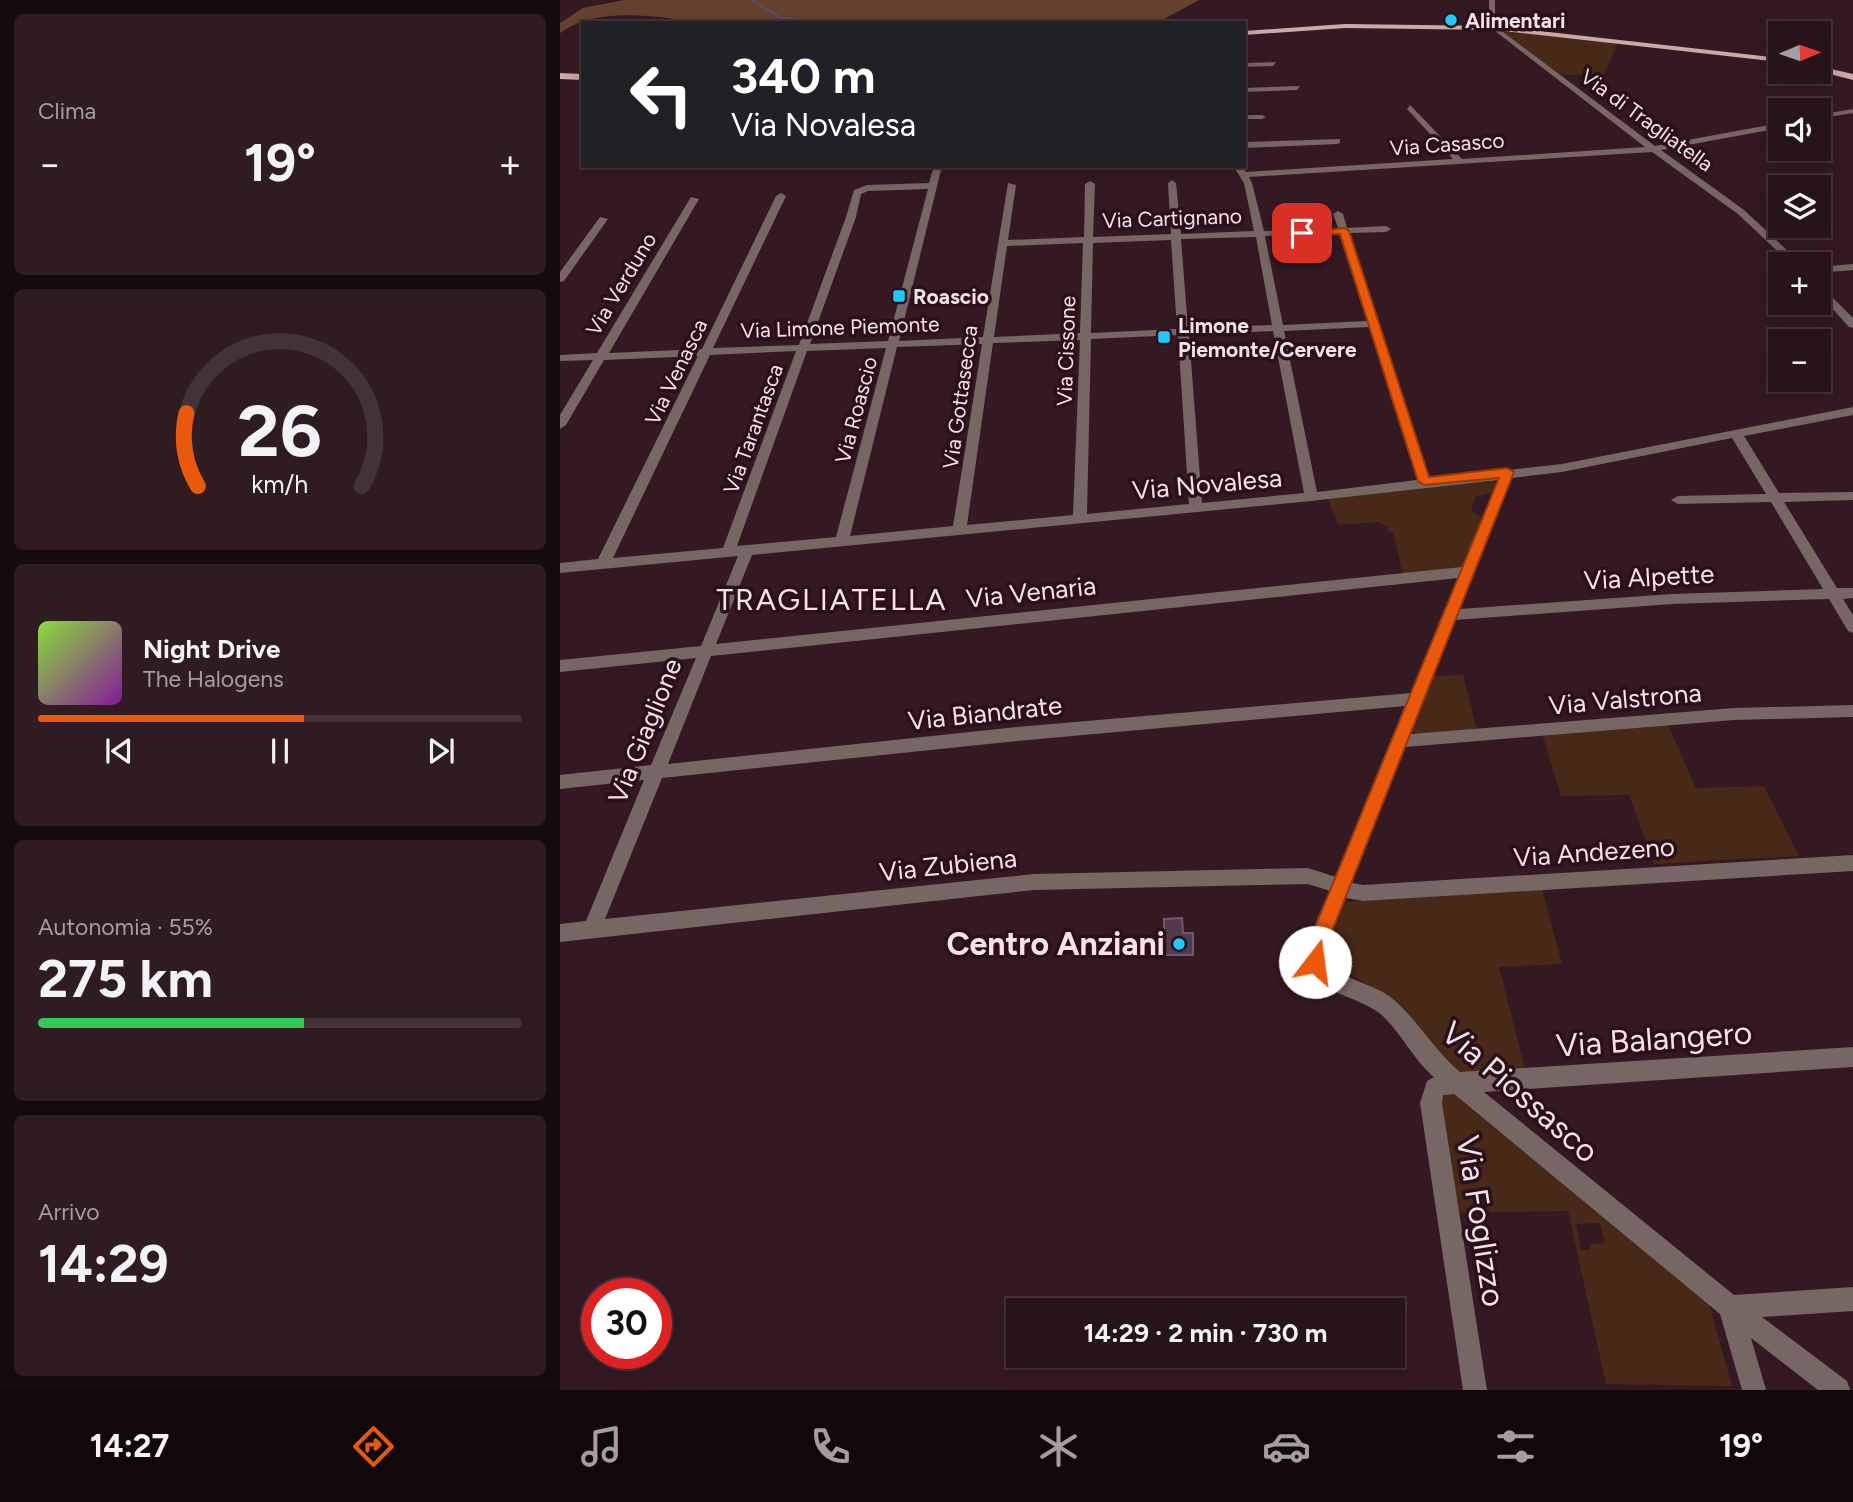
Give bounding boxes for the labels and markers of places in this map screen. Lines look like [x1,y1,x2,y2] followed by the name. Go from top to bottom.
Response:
[1465,8,1565,33] place label: Alimentari
[1443,12,1459,28] marker: Alimentari
[1272,203,1332,263] pin
[913,284,989,309] place label: Roascio
[891,288,907,304] marker: Roascio
[1178,313,1357,362] place label: Limone Piemonte/Cervere
[1156,329,1172,345] marker: Limone Piemonte/Cervere
[946,925,1165,963] place label: Centro Anziani
[1171,936,1187,952] marker: Centro Anziani

